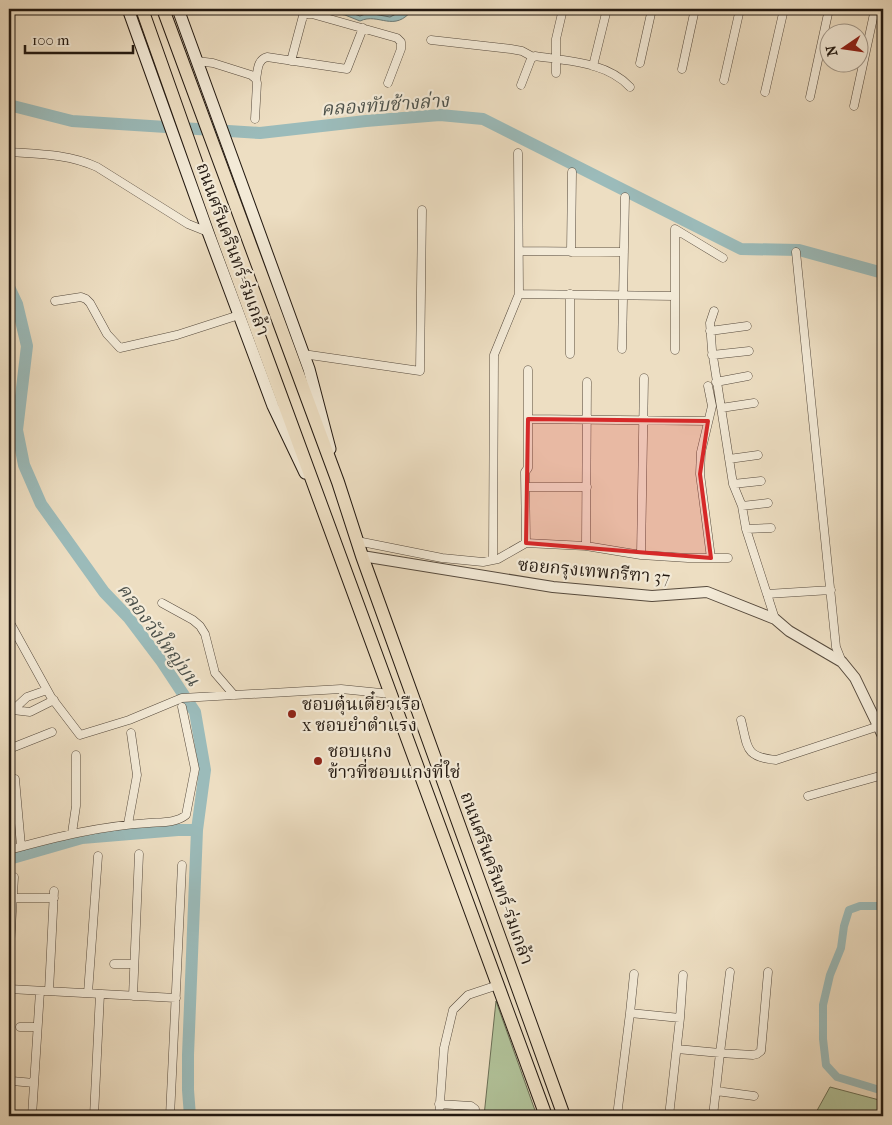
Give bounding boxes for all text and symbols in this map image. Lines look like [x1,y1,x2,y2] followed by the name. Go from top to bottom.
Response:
[25,22,132,54] scale bar
[820,22,870,72] north arrow
[32,31,70,49] text: 100 m
[822,43,841,58] text: N
[320,89,451,120] water label: คลองทับช้างล่าง
[191,160,275,338] street label: ถนนศรีนครินทร์-ร่มเกล้า
[517,554,671,590] street label: ซอยกรุงเทพกรีฑา 37
[112,577,207,691] water label: คลองวังใหญ่บน
[302,690,421,736] place label: ชอบตุ๋นเตี๋ยวเรือ x ชอบยำตำแรง
[286,708,298,720] marker: ชอบตุ๋นเตี๋ยวเรือ x ชอบยำตำแรง
[328,741,461,783] place label: ชอบแกง ข้าวที่ชอบแกงที่ใช่
[312,755,324,767] marker: ชอบแกง ข้าวที่ชอบแกงที่ใช่
[455,789,539,967] street label: ถนนศรีนครินทร์-ร่มเกล้า

